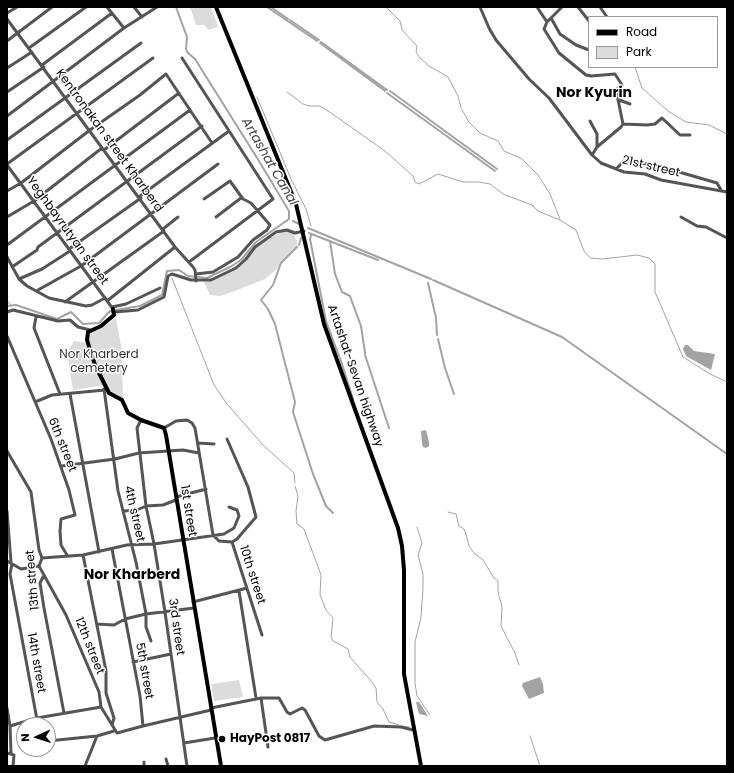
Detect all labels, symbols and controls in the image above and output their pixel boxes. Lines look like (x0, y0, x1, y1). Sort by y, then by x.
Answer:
legend (588, 16, 718, 68)
text: Road (626, 23, 657, 40)
text: Park (626, 43, 652, 60)
street label: Kentronakan street Kharberd (52, 67, 166, 215)
district label: Nor Kyurin (556, 85, 632, 101)
water label: Artashat Canal (238, 115, 300, 209)
street label: 21st street (621, 153, 681, 181)
street label: Yeghbayrutyan street (23, 174, 111, 288)
street label: Artashat-Sevan highway (324, 303, 386, 449)
park label: Nor Kharberd cemetery (59, 348, 139, 376)
street label: 6th street (45, 416, 79, 474)
street label: 1st street (177, 484, 199, 538)
street label: 4th street (121, 485, 147, 543)
street label: 10th street (236, 544, 268, 606)
street label: 13th street (23, 549, 43, 611)
district label: Nor Kharberd (84, 567, 180, 583)
street label: 3rd street (165, 598, 187, 656)
street label: 12th street (71, 615, 107, 677)
street label: 14th street (24, 632, 48, 694)
street label: 5th street (132, 642, 156, 700)
north arrow (16, 717, 56, 757)
place label: HayPost 0817 (230, 732, 310, 746)
text: N (17, 733, 33, 742)
marker: HayPost 0817 (217, 734, 227, 744)

